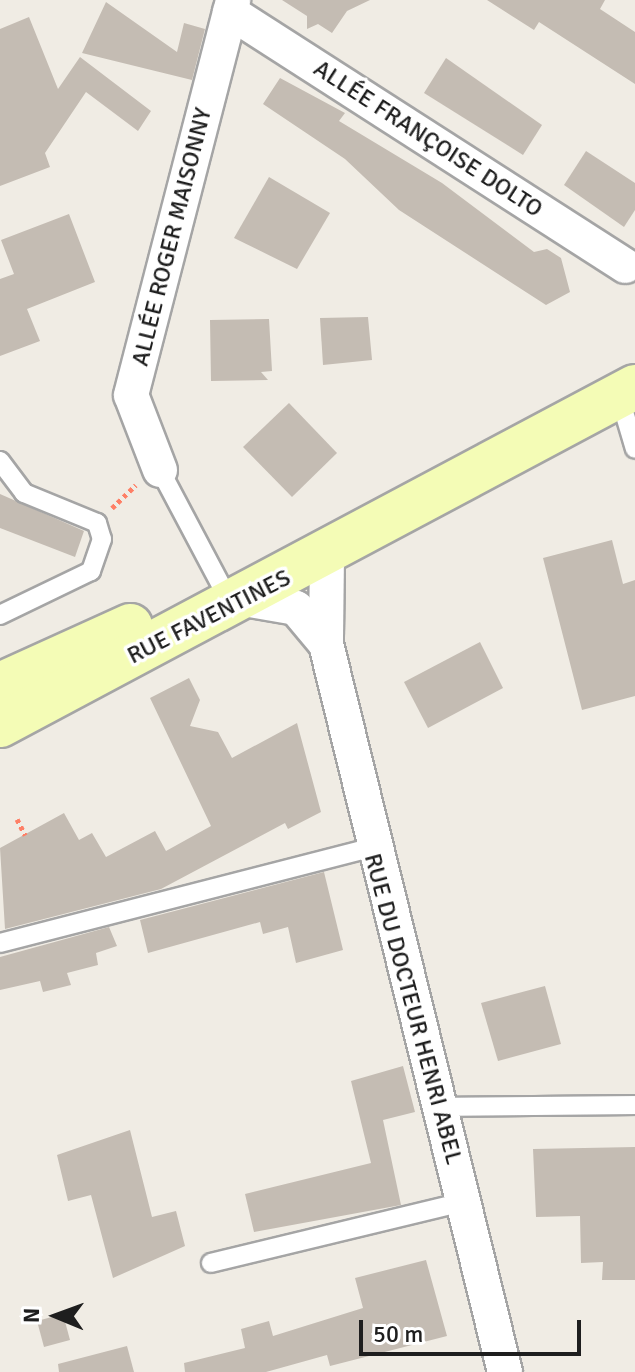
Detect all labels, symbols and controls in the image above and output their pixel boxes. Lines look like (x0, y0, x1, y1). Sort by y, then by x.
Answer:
street label: ALLÉE FRANÇOISE DOLTO (308, 54, 548, 224)
street label: ALLÉE ROGER MAISONNY (126, 105, 218, 369)
street label: RUE FAVENTINES (123, 563, 295, 671)
street label: RUE DU DOCTEUR HENRI ABEL (358, 850, 468, 1168)
north arrow (16, 1276, 96, 1356)
scale bar (363, 1304, 585, 1354)
text: N (18, 1308, 45, 1323)
text: 50 m (373, 1319, 423, 1349)

